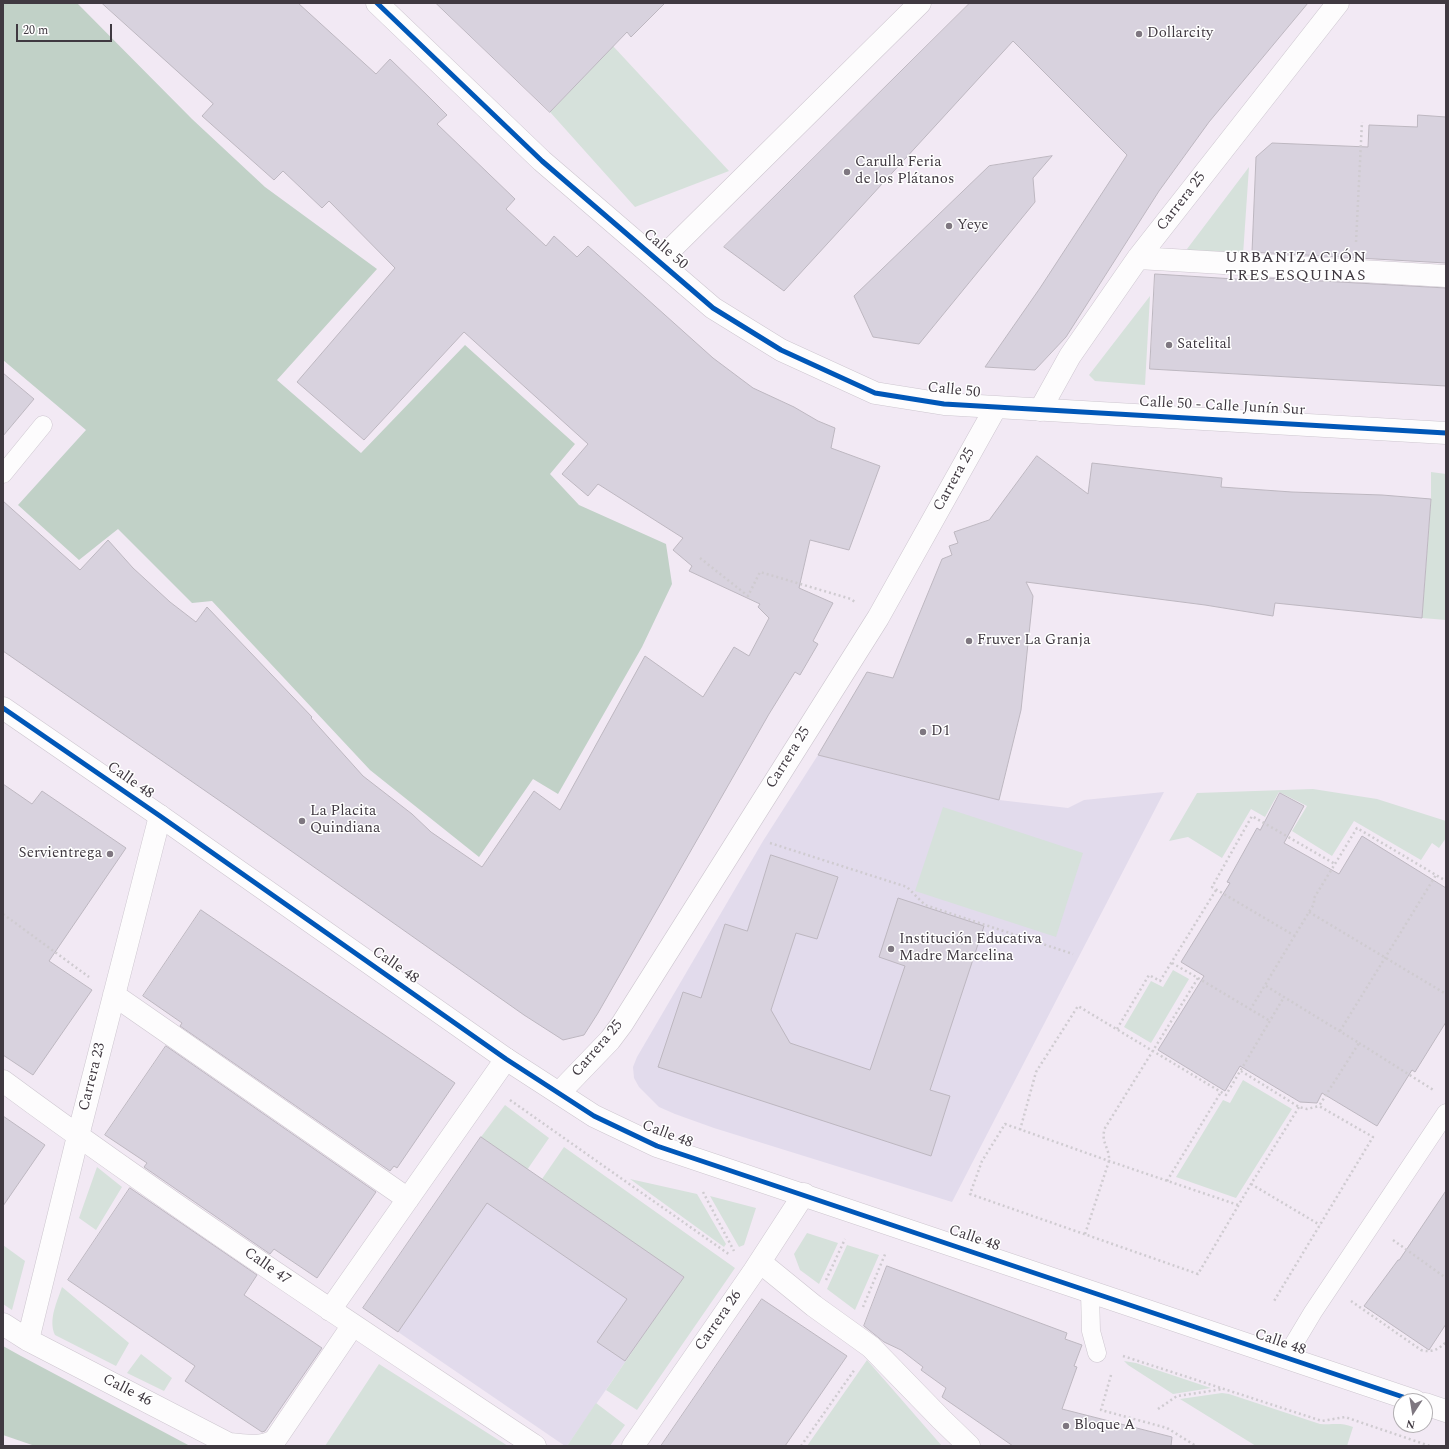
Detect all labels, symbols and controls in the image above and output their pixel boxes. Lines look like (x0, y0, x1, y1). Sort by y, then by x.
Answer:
scale bar (18, 16, 114, 42)
text: 20 m (23, 21, 48, 40)
place label: Dollarcity (1147, 25, 1213, 43)
marker: Dollarcity (1134, 29, 1144, 39)
place label: Carulla Feria de los Plátanos (855, 154, 954, 189)
marker: Carulla Feria de los Plátanos (842, 167, 852, 177)
street label: Carrera 25 (1153, 169, 1211, 235)
place label: Yeye (957, 217, 988, 235)
marker: Yeye (944, 221, 954, 231)
street label: Calle 50 (639, 226, 691, 274)
district label: URBANIZACIÓN TRES ESQUINAS (1225, 249, 1367, 287)
place label: Satelital (1177, 336, 1231, 354)
marker: Satelital (1164, 340, 1174, 350)
street label: Calle 50 (927, 379, 981, 403)
street label: Calle 50 - Calle Junín Sur (1138, 394, 1306, 420)
street label: Carrera 25 (930, 445, 980, 515)
place label: Fruver La Granja (977, 632, 1091, 650)
marker: Fruver La Granja (964, 636, 974, 646)
place label: D1 (931, 723, 950, 741)
street label: Carrera 25 (763, 724, 815, 792)
marker: D1 (918, 727, 928, 737)
street label: Calle 48 (103, 758, 157, 804)
place label: La Placita Quindiana (310, 803, 380, 838)
marker: La Placita Quindiana (297, 816, 307, 826)
place label: Servientrega (19, 845, 102, 863)
marker: Servientrega (105, 849, 115, 859)
place label: Institución Educativa Madre Marcelina (899, 931, 1042, 966)
street label: Calle 48 (368, 943, 422, 989)
marker: Institución Educativa Madre Marcelina (886, 944, 896, 954)
street label: Carrera 25 (568, 1017, 628, 1081)
street label: Carrera 23 (76, 1041, 110, 1113)
street label: Calle 48 (639, 1117, 695, 1153)
street label: Calle 48 (946, 1222, 1002, 1256)
street label: Calle 47 (240, 1244, 294, 1290)
street label: Carrera 26 (692, 1287, 746, 1355)
street label: Calle 48 (1252, 1326, 1308, 1360)
street label: Calle 46 (99, 1371, 155, 1411)
north arrow (1393, 1393, 1433, 1433)
text: N (1404, 1415, 1417, 1433)
place label: Bloque A (1074, 1417, 1135, 1435)
marker: Bloque A (1061, 1421, 1071, 1431)

